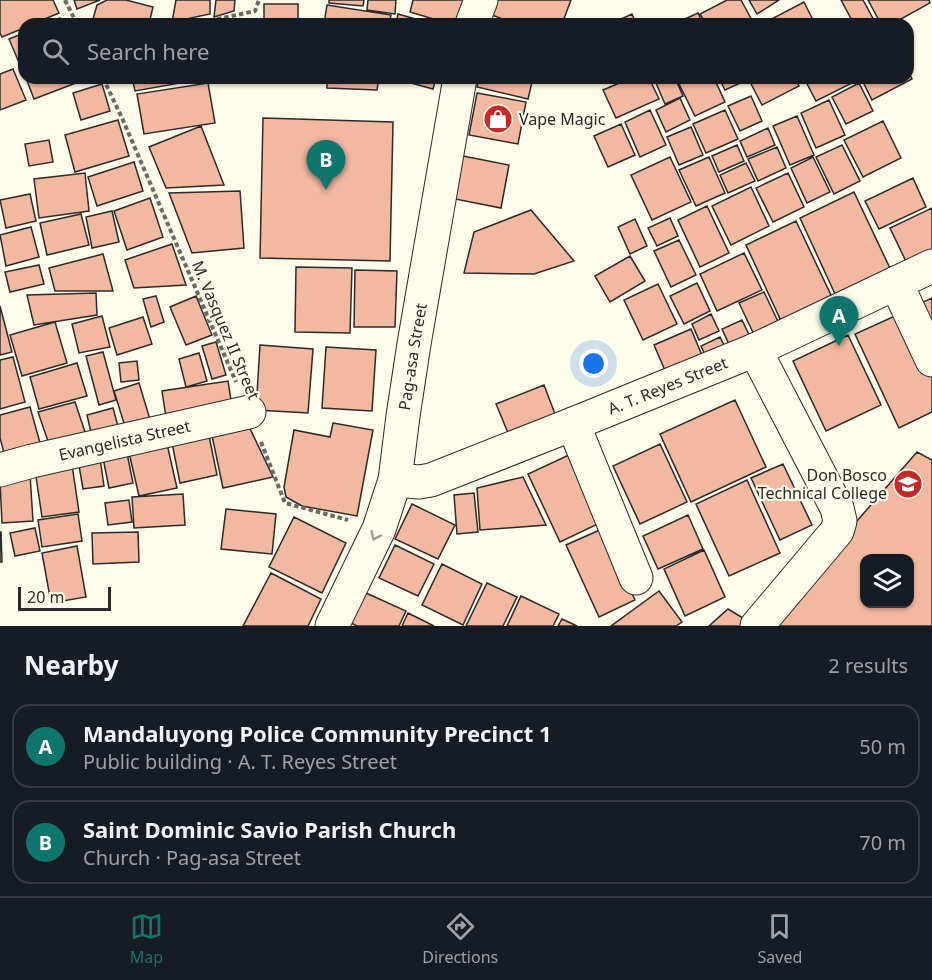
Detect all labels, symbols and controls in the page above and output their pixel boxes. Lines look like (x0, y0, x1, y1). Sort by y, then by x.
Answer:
search box (18, 18, 914, 84)
icon: search (39, 35, 72, 68)
text: Search here (87, 36, 209, 66)
shop icon: Vape Magic (482, 103, 514, 135)
place label: Vape Magic (519, 108, 606, 130)
pin: B (306, 140, 346, 190)
street label: M. Vasquez II Street (187, 257, 265, 403)
pin: A (820, 296, 858, 346)
street label: Pag-asa Street (393, 301, 432, 412)
your location (579, 349, 608, 378)
street label: A. T. Reyes Street (604, 351, 731, 420)
street label: Evangelista Street (56, 415, 193, 466)
place label: Don Bosco Technical College (758, 464, 887, 504)
school or university icon: Don Bosco Technical College (892, 468, 924, 500)
one-way arrow (371, 529, 383, 540)
map controls (860, 554, 914, 608)
button: layers (860, 554, 914, 608)
scale bar (18, 584, 111, 612)
text: 20 m (27, 586, 64, 608)
text: Nearby (24, 647, 119, 683)
text: 2 results (828, 652, 908, 679)
text: Mandaluyong Police Community Precinct 1 (83, 718, 552, 748)
text: A (39, 733, 52, 760)
text: 50 m (859, 733, 906, 760)
text: Public building · A. T. Reyes Street (83, 748, 397, 775)
text: Saint Dominic Savio Parish Church (83, 814, 456, 844)
text: B (39, 829, 52, 856)
text: 70 m (859, 829, 906, 856)
text: Church · Pag-asa Street (83, 844, 301, 871)
tab: Map (130, 910, 163, 968)
tab: Directions (422, 910, 498, 968)
tab: Saved (758, 910, 802, 968)

